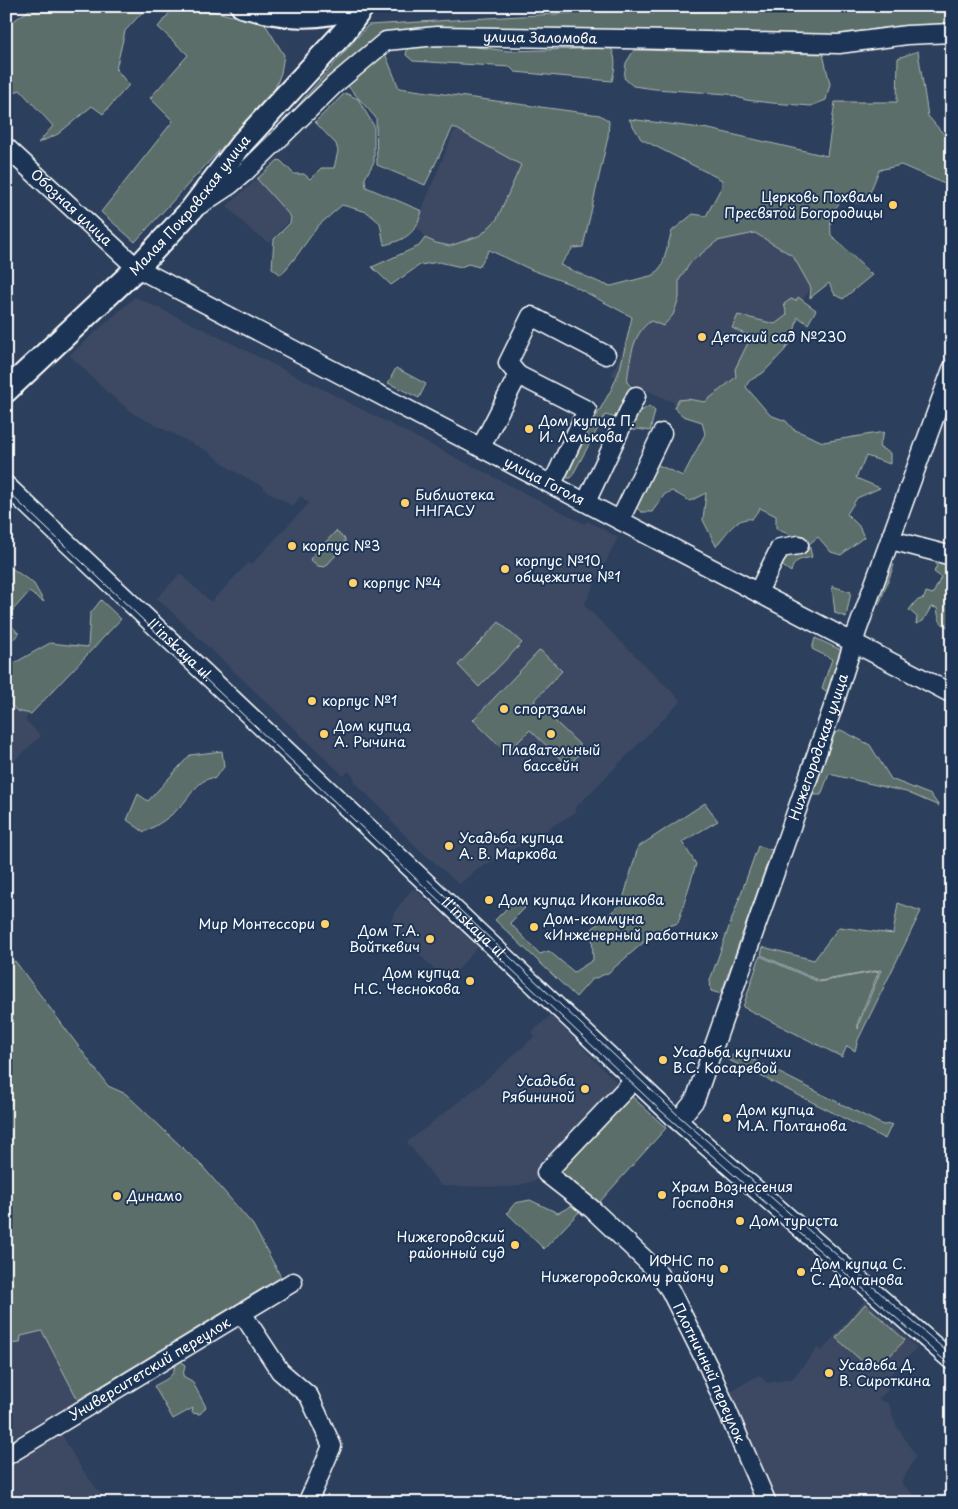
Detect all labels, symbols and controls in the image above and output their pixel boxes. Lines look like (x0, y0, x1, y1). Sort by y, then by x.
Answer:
street label: улица Заломова (483, 26, 598, 49)
street label: Малая Покровская улица (124, 129, 255, 280)
street label: Обозная улица (26, 164, 118, 250)
place label: Церковь Похвалы Пресвятой Богородицы (724, 186, 883, 223)
marker: Церковь Похвалы Пресвятой Богородицы (887, 199, 899, 211)
place label: Детский сад №230 (711, 326, 847, 347)
marker: Детский сад №230 (696, 331, 708, 343)
place label: Дом купца П. И. Лелькова (538, 410, 635, 447)
marker: Дом купца П. И. Лелькова (523, 423, 535, 435)
street label: улица Гоголя (501, 451, 589, 510)
place label: Библиотека ННГАСУ (415, 484, 495, 521)
marker: Библиотека ННГАСУ (399, 497, 411, 509)
place label: корпус №3 (302, 535, 380, 556)
marker: корпус №3 (286, 540, 298, 552)
place label: корпус №10, общежитие №1 (515, 550, 621, 587)
marker: корпус №10, общежитие №1 (499, 563, 511, 575)
place label: корпус №4 (363, 572, 441, 593)
marker: корпус №4 (347, 577, 359, 589)
street label: Il'inskaya ul. (143, 613, 218, 686)
street label: Нижегородская улица (783, 671, 853, 823)
place label: корпус №1 (322, 690, 397, 711)
marker: корпус №1 (306, 695, 318, 707)
place label: спортзалы (514, 698, 586, 719)
marker: спортзалы (498, 703, 510, 715)
place label: Дом купца А. Рычина (333, 715, 411, 752)
marker: Дом купца А. Рычина (318, 728, 330, 740)
marker: Плавательный бассейн (545, 728, 557, 740)
place label: Плавательный бассейн (501, 739, 601, 776)
place label: Усадьба купца А. В. Маркова (459, 827, 564, 864)
marker: Усадьба купца А. В. Маркова (443, 840, 455, 852)
place label: Дом купца Иконникова (498, 889, 664, 910)
street label: Il'inskaya ul. (437, 892, 512, 964)
marker: Дом купца Иконникова (483, 894, 495, 906)
place label: Дом-коммуна «Инженерный работник» (543, 908, 718, 945)
place label: Мир Монтессори (199, 913, 315, 934)
marker: Мир Монтессори (319, 918, 331, 930)
place label: Дом Т.А. Войткевич (349, 920, 420, 957)
marker: Дом-коммуна «Инженерный работник» (528, 921, 540, 933)
marker: Дом Т.А. Войткевич (424, 933, 436, 945)
place label: Дом купца Н.С. Чеснокова (353, 962, 460, 999)
marker: Дом купца Н.С. Чеснокова (464, 975, 476, 987)
place label: Усадьба купчихи В.С. Косаревой (673, 1041, 792, 1078)
marker: Усадьба купчихи В.С. Косаревой (657, 1054, 669, 1066)
place label: Усадьба Рябининой (502, 1070, 575, 1107)
marker: Усадьба Рябининой (579, 1083, 591, 1095)
place label: Дом купца М.А. Полтанова (736, 1099, 847, 1136)
marker: Дом купца М.А. Полтанова (721, 1112, 733, 1124)
place label: Храм Вознесения Господня (672, 1176, 793, 1213)
place label: Динамо (126, 1185, 183, 1206)
marker: Храм Вознесения Господня (656, 1189, 668, 1201)
marker: Динамо (111, 1190, 123, 1202)
place label: Дом туриста (749, 1210, 838, 1231)
marker: Дом туриста (734, 1215, 746, 1227)
place label: Нижегородский районный суд (397, 1226, 505, 1263)
marker: Нижегородский районный суд (509, 1239, 521, 1251)
place label: ИФНС по Нижегородскому району (541, 1250, 714, 1287)
place label: Дом купца С. С. Долганова (810, 1253, 907, 1290)
marker: ИФНС по Нижегородскому району (718, 1263, 730, 1275)
marker: Дом купца С. С. Долганова (795, 1266, 807, 1278)
street label: Плотничный переулок (668, 1299, 751, 1447)
street label: Университетский переулок (65, 1311, 235, 1426)
place label: Усадьба Д. В. Сироткина (839, 1354, 931, 1391)
marker: Усадьба Д. В. Сироткина (823, 1367, 835, 1379)

